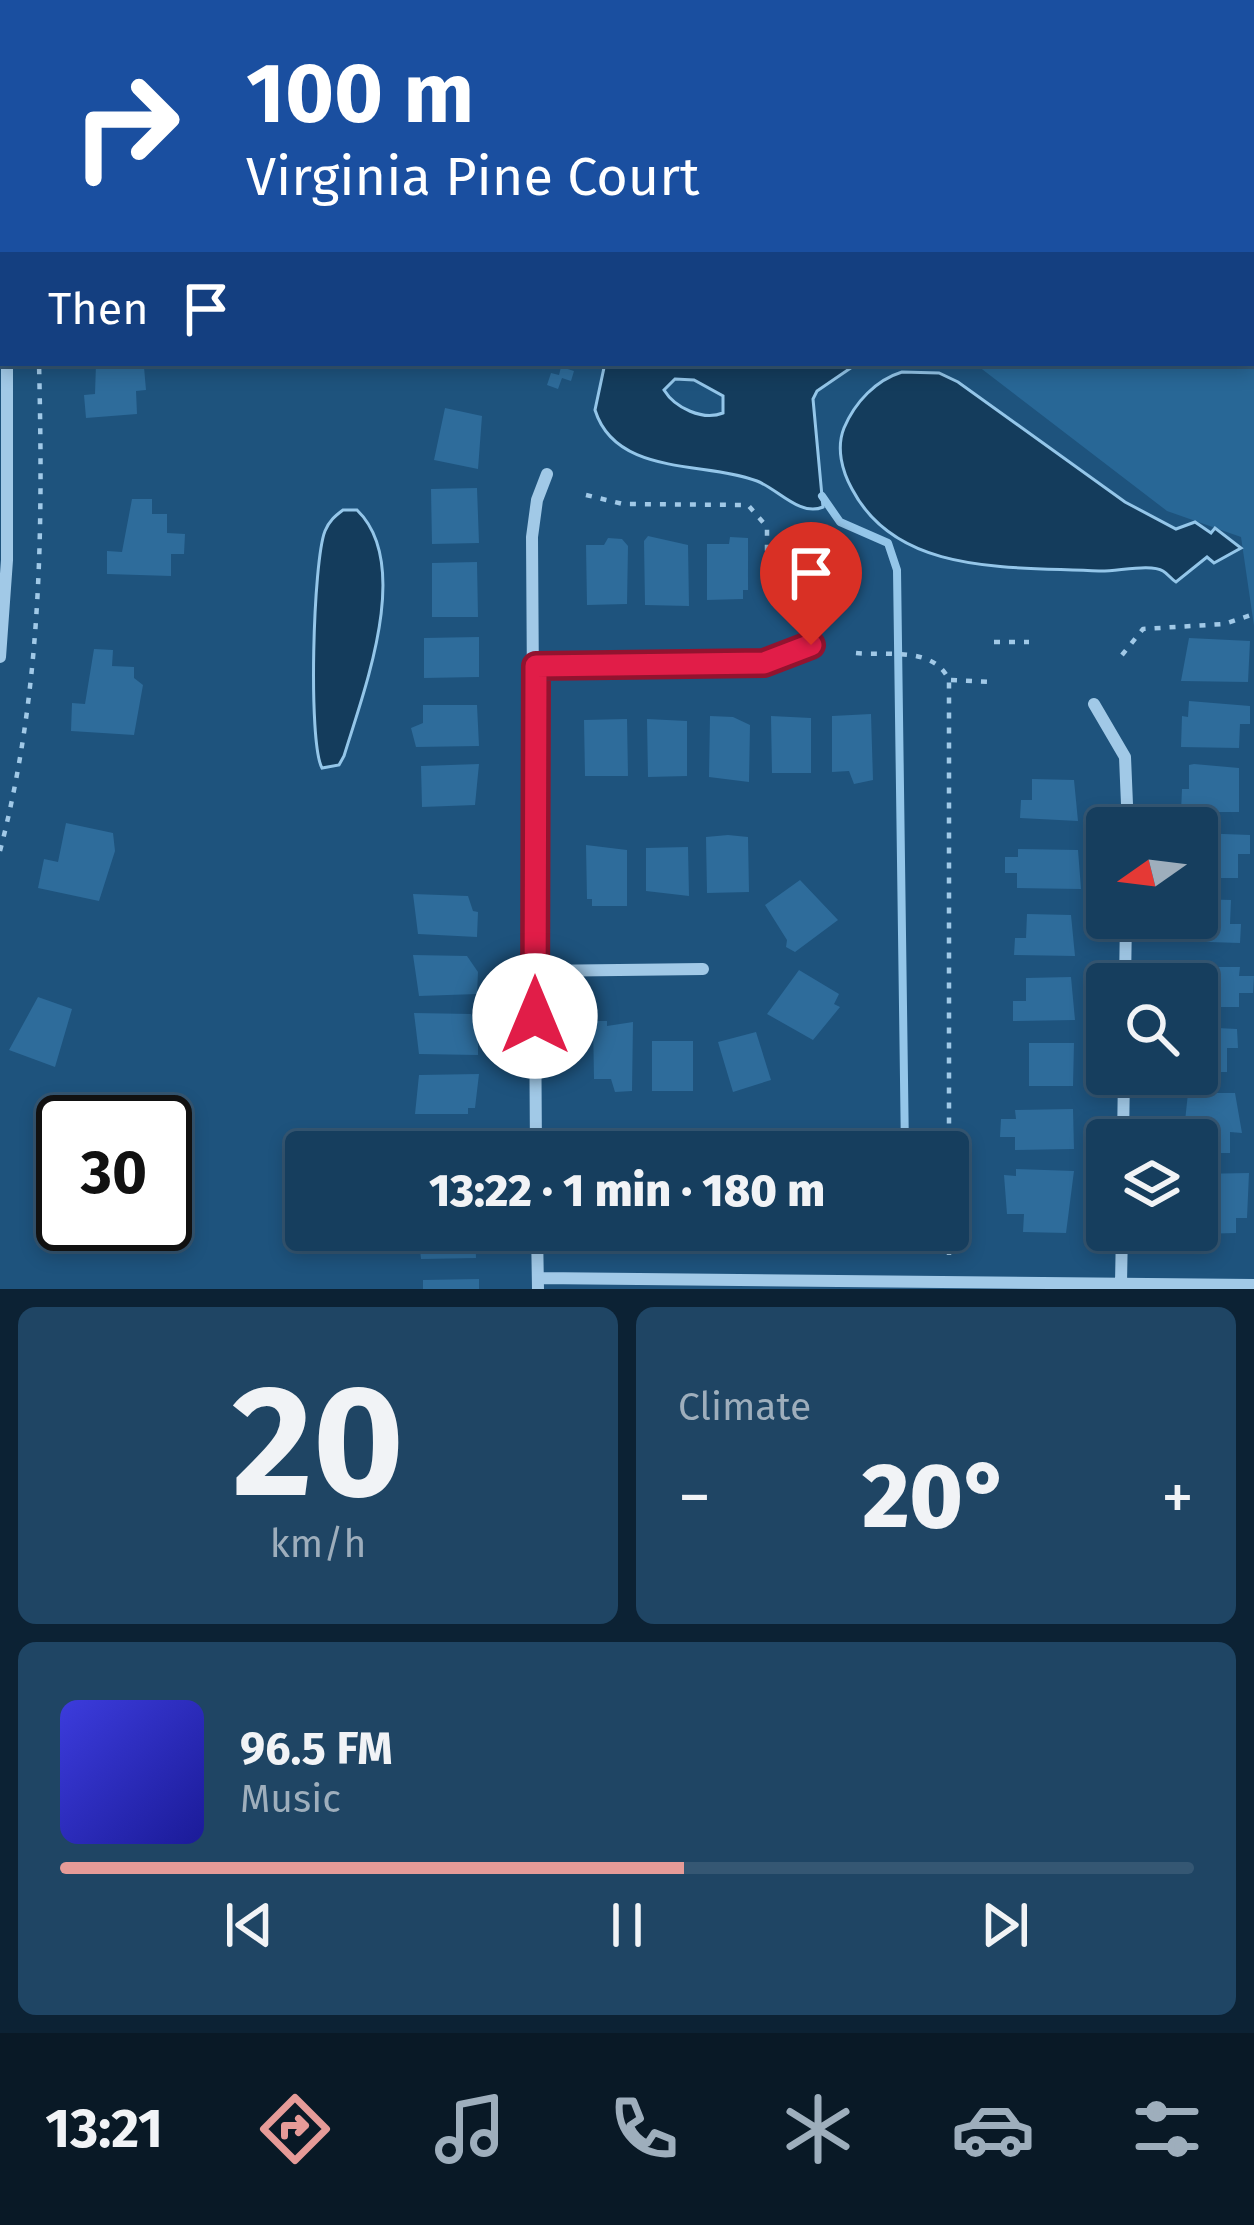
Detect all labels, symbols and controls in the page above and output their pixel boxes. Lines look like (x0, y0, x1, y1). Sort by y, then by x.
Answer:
text: 100 m (246, 43, 474, 144)
icon: right (48, 48, 204, 204)
text: Virginia Pine Court (246, 145, 700, 209)
icon: arrive (173, 276, 239, 342)
text: Then (48, 282, 149, 336)
pin (760, 522, 862, 645)
icon: arrive (778, 540, 844, 606)
north arrow (1086, 807, 1218, 939)
map controls (1086, 807, 1218, 1251)
position arrow (472, 953, 598, 1079)
button: search (1086, 963, 1218, 1095)
speed limit sign: 30 (36, 1095, 192, 1251)
button: layers (1086, 1119, 1218, 1251)
text: 13:22 · 1 min · 180 m (429, 1164, 825, 1218)
text: 20 (232, 1349, 404, 1536)
text: Climate (678, 1384, 811, 1430)
text: 20° (862, 1443, 1010, 1551)
text: − (678, 1458, 711, 1537)
text: + (1161, 1458, 1194, 1537)
text: km/h (270, 1521, 366, 1567)
text: 96.5 FM (240, 1722, 393, 1776)
text: Music (240, 1776, 341, 1822)
icon: previous (216, 1892, 282, 1958)
icon: pause (594, 1892, 660, 1958)
icon: next (972, 1892, 1038, 1958)
icon: directions (253, 2087, 337, 2171)
icon: music (428, 2087, 512, 2171)
icon: phone (602, 2087, 686, 2171)
icon: climate (776, 2087, 860, 2171)
icon: car (951, 2087, 1035, 2171)
icon: filters (1125, 2087, 1209, 2171)
text: 13:21 (45, 2097, 163, 2161)

